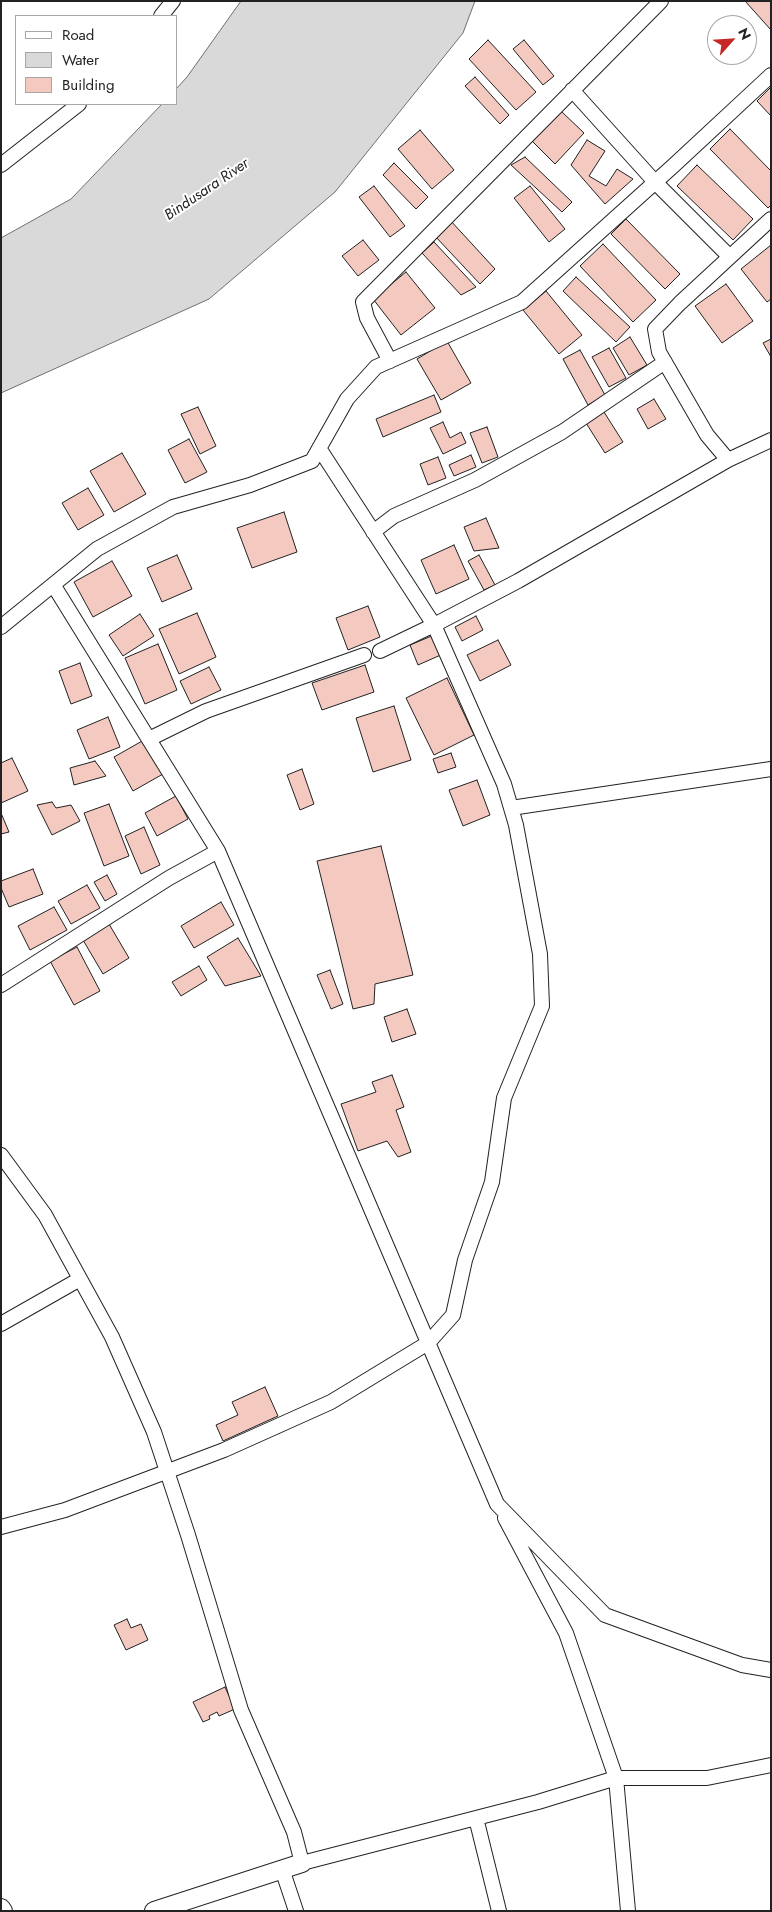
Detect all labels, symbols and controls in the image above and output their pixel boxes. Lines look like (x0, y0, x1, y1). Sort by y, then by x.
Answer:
legend (15, 15, 178, 105)
north arrow (707, 15, 757, 65)
text: Road (62, 24, 94, 46)
text: N (733, 24, 756, 43)
text: Water (62, 49, 99, 71)
text: Building (62, 74, 114, 96)
water label: Bindusara River (161, 155, 253, 225)

